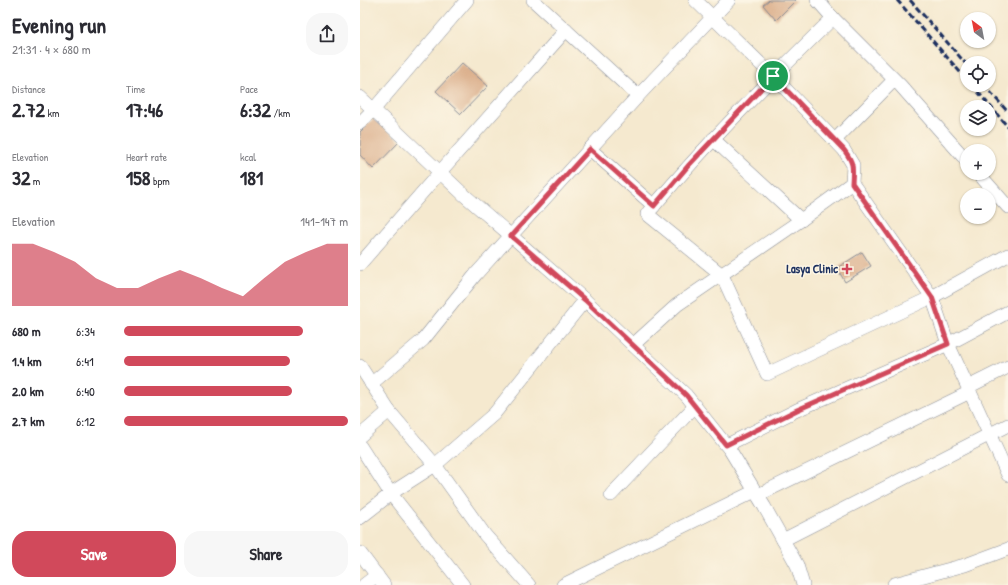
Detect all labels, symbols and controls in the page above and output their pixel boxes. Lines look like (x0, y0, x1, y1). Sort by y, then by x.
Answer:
text: Evening run (12, 10, 106, 40)
north arrow (960, 12, 996, 48)
map controls (960, 12, 996, 224)
button: share (306, 13, 348, 55)
text: 21:31 · 4 × 680 m (12, 40, 91, 58)
button: locate (960, 56, 996, 92)
pin (756, 59, 790, 93)
icon: arrive (762, 65, 784, 87)
text: Distance (12, 82, 46, 96)
text: Time (126, 82, 145, 96)
text: Pace (240, 82, 258, 96)
text: 2.72 (12, 96, 45, 123)
text: 17:46 (126, 96, 163, 123)
text: 6:32 (240, 96, 271, 123)
button: layers (960, 100, 996, 136)
text: km (45, 106, 59, 120)
text: /km (271, 106, 290, 120)
button: + (960, 144, 996, 180)
text: Elevation (12, 150, 49, 164)
text: Heart rate (126, 150, 167, 164)
text: kcal (240, 150, 256, 164)
text: 32 (12, 164, 30, 191)
text: 158 (126, 164, 150, 191)
text: 181 (240, 164, 263, 191)
text: m (30, 174, 40, 188)
text: bpm (150, 174, 170, 188)
button: − (960, 188, 996, 224)
text: Elevation (12, 212, 55, 230)
text: 141–147 m (300, 212, 348, 230)
place label: Lasya Clinic (786, 260, 838, 278)
marker: Lasya Clinic (841, 263, 853, 275)
text: 680 m (12, 322, 40, 340)
text: 6:34 (76, 322, 95, 340)
text: 1.4 km (12, 352, 42, 370)
text: 6:41 (76, 352, 94, 370)
text: 2.0 km (12, 382, 44, 400)
text: 6:40 (76, 382, 95, 400)
text: 2.7 km (12, 412, 45, 430)
text: 6:12 (76, 412, 95, 430)
button: Save (12, 531, 176, 577)
button: Share (184, 531, 348, 577)

